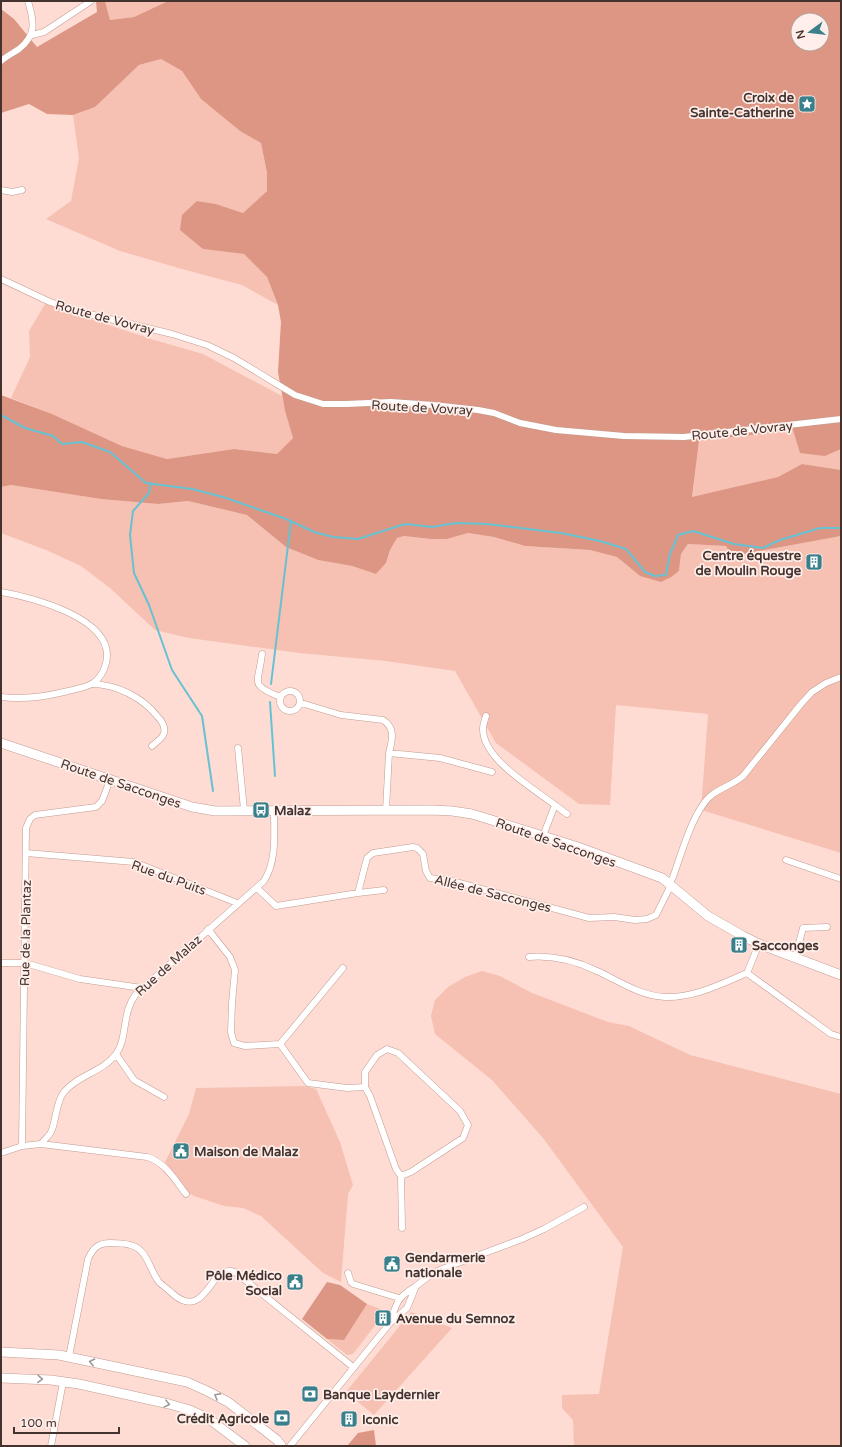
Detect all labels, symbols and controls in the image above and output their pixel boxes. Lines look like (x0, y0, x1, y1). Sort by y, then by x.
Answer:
north arrow (790, 12, 830, 52)
text: N (793, 29, 808, 40)
place label: Croix de Sainte-Catherine (690, 90, 795, 121)
place icon: Croix de Sainte-Catherine (797, 94, 817, 114)
street label: Route de Vovray (54, 297, 156, 339)
street label: Route de Vovray (371, 397, 473, 419)
street label: Route de Vovray (691, 418, 794, 444)
place label: Centre équestre de Moulin Rouge (695, 548, 802, 579)
building icon: Centre équestre de Moulin Rouge (804, 552, 824, 572)
street label: Route de Sacconges (58, 756, 183, 812)
bus stop icon: Malaz (251, 800, 271, 820)
place label: Malaz (274, 803, 311, 819)
street label: Route de Sacconges (493, 815, 618, 871)
street label: Rue du Puits (129, 857, 208, 899)
street label: Allée de Sacconges (433, 872, 553, 916)
street label: Rue de la Plantaz (17, 880, 35, 986)
street label: Rue de Malaz (132, 932, 205, 1000)
building icon: Sacconges (729, 935, 749, 955)
place label: Sacconges (752, 938, 819, 954)
public building icon: Maison de Malaz (171, 1141, 191, 1161)
place label: Maison de Malaz (194, 1144, 299, 1160)
place label: Gendarmerie nationale (405, 1250, 486, 1281)
public building icon: Gendarmerie nationale (382, 1254, 402, 1274)
place label: Pôle Médico Social (206, 1268, 282, 1299)
public building icon: Pôle Médico Social (285, 1272, 305, 1292)
building icon: Avenue du Semnoz (373, 1308, 393, 1328)
place label: Avenue du Semnoz (396, 1311, 516, 1327)
one-way arrow (89, 1358, 96, 1367)
one-way arrow (37, 1375, 43, 1384)
bank icon: Banque Laydernier (300, 1384, 320, 1404)
place label: Banque Laydernier (323, 1387, 441, 1403)
one-way arrow (214, 1393, 221, 1401)
one-way arrow (164, 1399, 171, 1407)
bank icon: Crédit Agricole (272, 1408, 292, 1428)
scale bar (14, 1409, 119, 1435)
building icon: Iconic (339, 1409, 359, 1429)
place label: Crédit Agricole (177, 1411, 270, 1427)
place label: Iconic (362, 1412, 398, 1428)
text: 100 m (20, 1416, 57, 1430)

